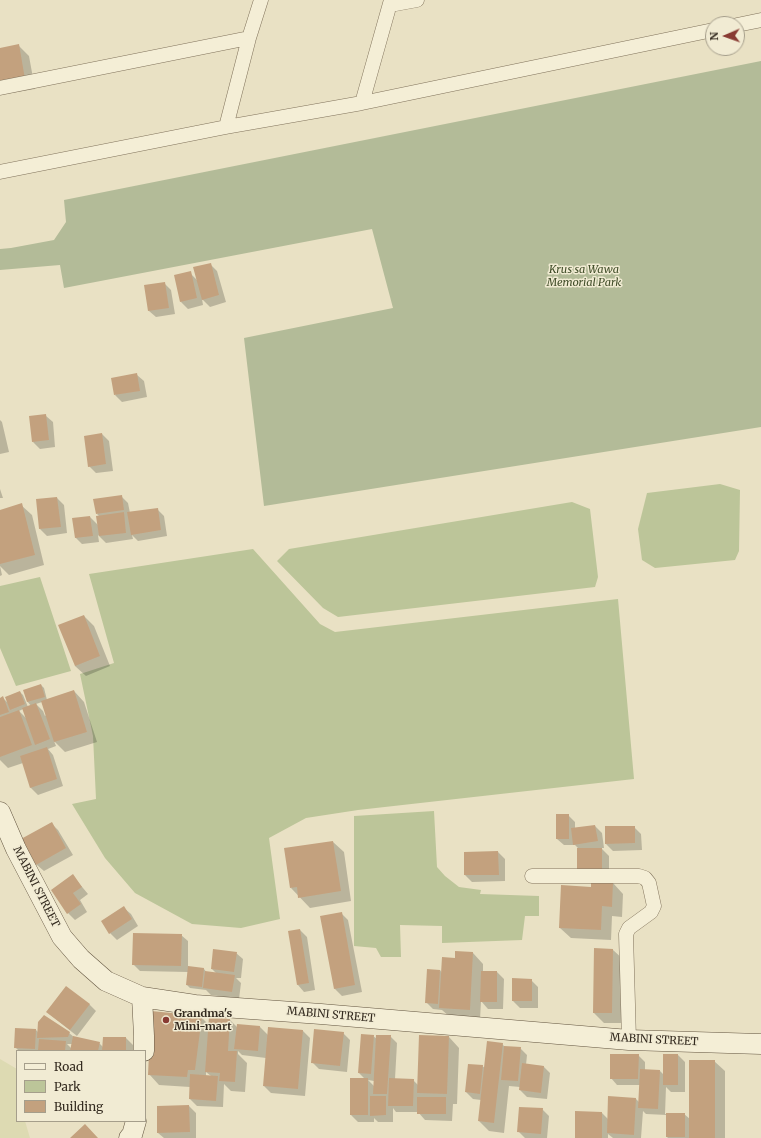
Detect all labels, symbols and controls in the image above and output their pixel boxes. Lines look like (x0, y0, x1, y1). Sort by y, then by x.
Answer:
north arrow (705, 16, 745, 56)
text: N (707, 32, 721, 41)
park label: Krus sa Wawa Memorial Park (547, 263, 621, 289)
street label: MABINI STREET (10, 844, 62, 930)
street label: MABINI STREET (286, 1005, 376, 1025)
place label: Grandma's Mini-mart (174, 1007, 232, 1033)
marker: Grandma's Mini-mart (161, 1015, 171, 1025)
street label: MABINI STREET (609, 1031, 699, 1049)
legend (16, 1050, 146, 1122)
text: Road (54, 1059, 83, 1074)
text: Park (54, 1079, 81, 1094)
text: Building (54, 1099, 103, 1114)

